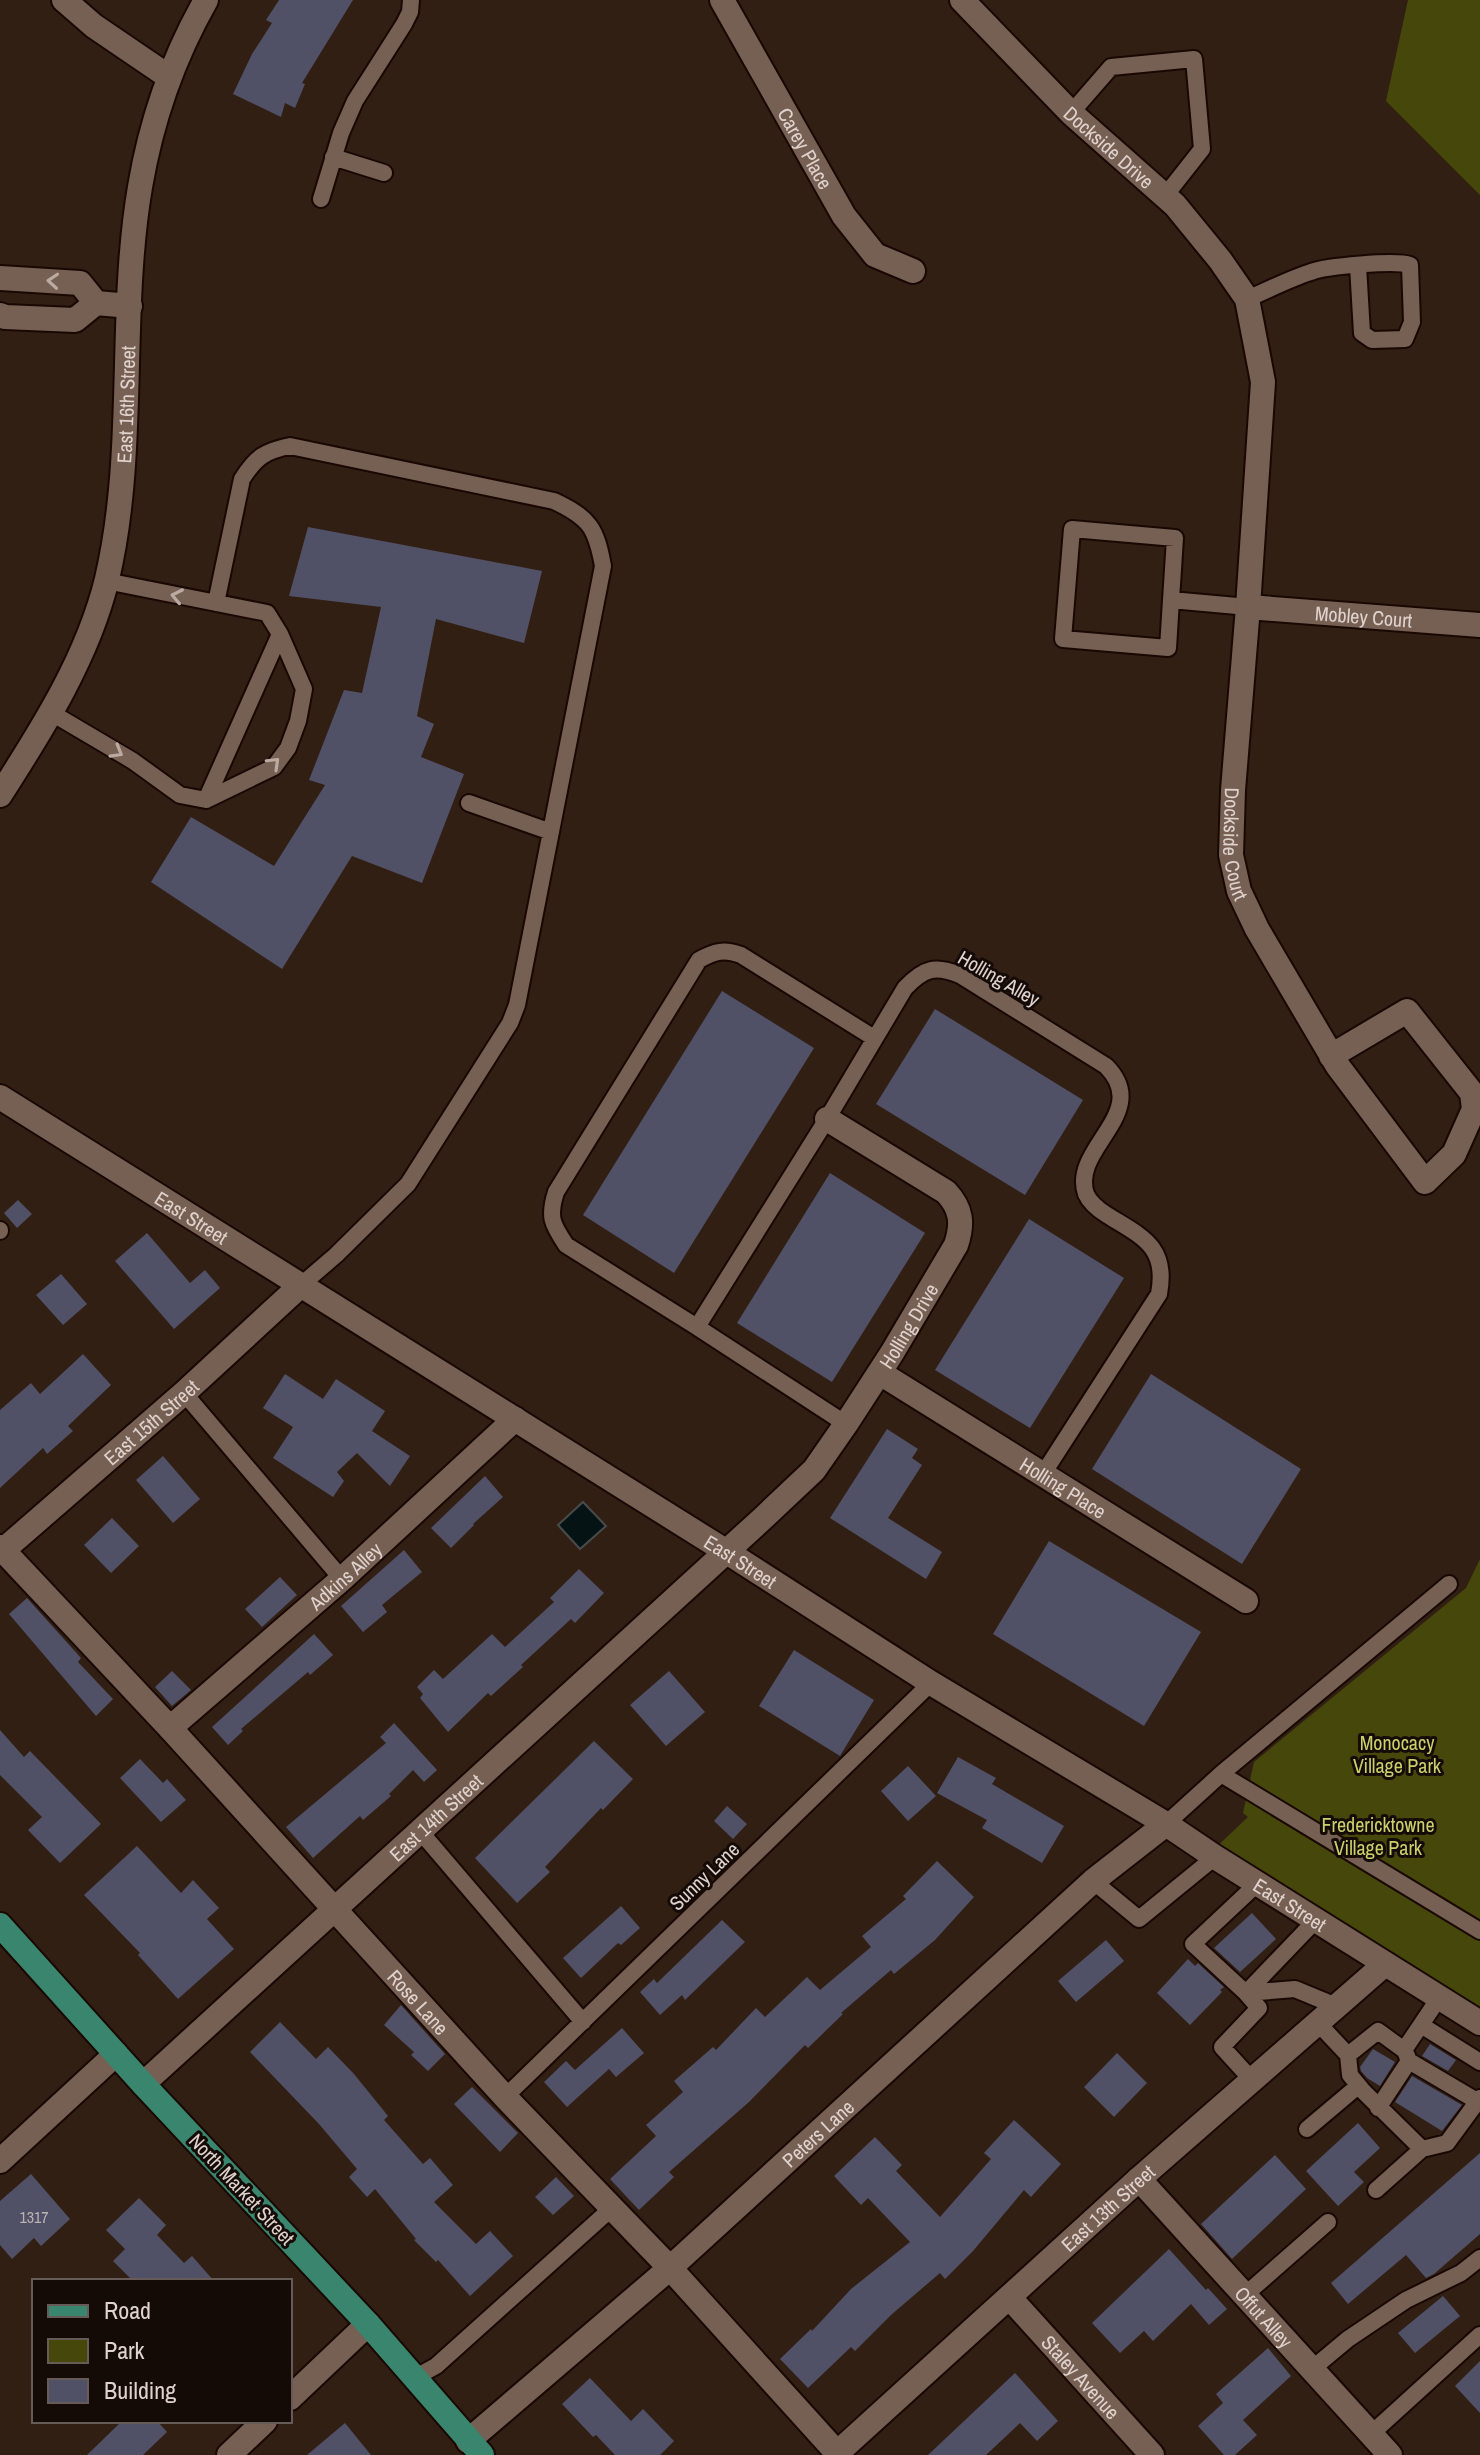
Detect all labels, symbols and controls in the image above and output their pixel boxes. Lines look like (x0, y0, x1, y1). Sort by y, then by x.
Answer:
street label: Dockside Drive (1058, 100, 1160, 194)
street label: Carey Place (772, 102, 839, 194)
one-way arrow (46, 273, 59, 290)
street label: East 16th Street (110, 345, 141, 464)
one-way arrow (171, 588, 184, 605)
street label: Mobley Court (1314, 599, 1414, 633)
one-way arrow (108, 742, 123, 758)
one-way arrow (265, 757, 279, 772)
street label: Dockside Court (1217, 787, 1255, 905)
street label: Holling Alley (953, 944, 1046, 1013)
street label: East Street (150, 1184, 234, 1250)
street label: Holling Drive (872, 1278, 944, 1373)
street label: East 15th Street (98, 1373, 205, 1471)
street label: Holling Place (1015, 1450, 1112, 1524)
street label: East Street (699, 1528, 783, 1594)
street label: Adkins Alley (302, 1535, 388, 1616)
park label: Monocacy Village Park (1353, 1729, 1442, 1779)
street label: East 14th Street (383, 1767, 488, 1867)
park label: Fredericktowne Village Park (1321, 1811, 1435, 1861)
street label: Sunny Lane (663, 1836, 745, 1916)
street label: East Street (1249, 1871, 1332, 1937)
street label: Rose Lane (382, 1963, 455, 2040)
street label: Peters Lane (776, 2093, 859, 2173)
street label: North Market Street (183, 2127, 301, 2251)
street label: East 13th Street (1055, 2158, 1160, 2257)
house number: 1317 (19, 2206, 49, 2228)
legend (32, 2279, 292, 2423)
street label: Offut Alley (1229, 2280, 1300, 2354)
text: Road (104, 2294, 151, 2326)
street label: Staley Avenue (1036, 2329, 1126, 2424)
text: Park (104, 2334, 145, 2366)
text: Building (104, 2374, 176, 2406)

